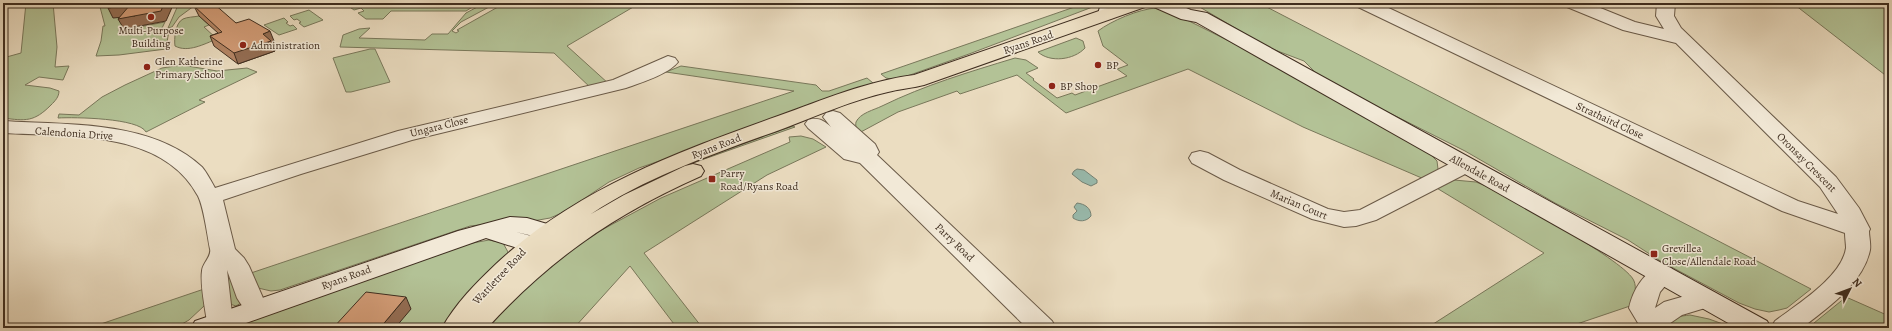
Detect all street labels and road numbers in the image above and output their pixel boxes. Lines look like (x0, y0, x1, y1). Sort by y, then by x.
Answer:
street label: Ryans Road (1001, 27, 1055, 58)
street label: Strathaird Close (1574, 98, 1646, 143)
street label: Ungara Close (408, 112, 470, 141)
street label: Calendonia Drive (34, 123, 114, 144)
street label: Oronsay Crescent (1773, 129, 1840, 196)
street label: Ryans Road (689, 130, 743, 163)
street label: Allendale Road (1446, 150, 1512, 196)
street label: Marian Court (1268, 186, 1330, 223)
street label: Parry Road (932, 220, 978, 265)
street label: Wattletree Road (469, 245, 529, 309)
street label: Ryans Road (319, 262, 373, 293)

